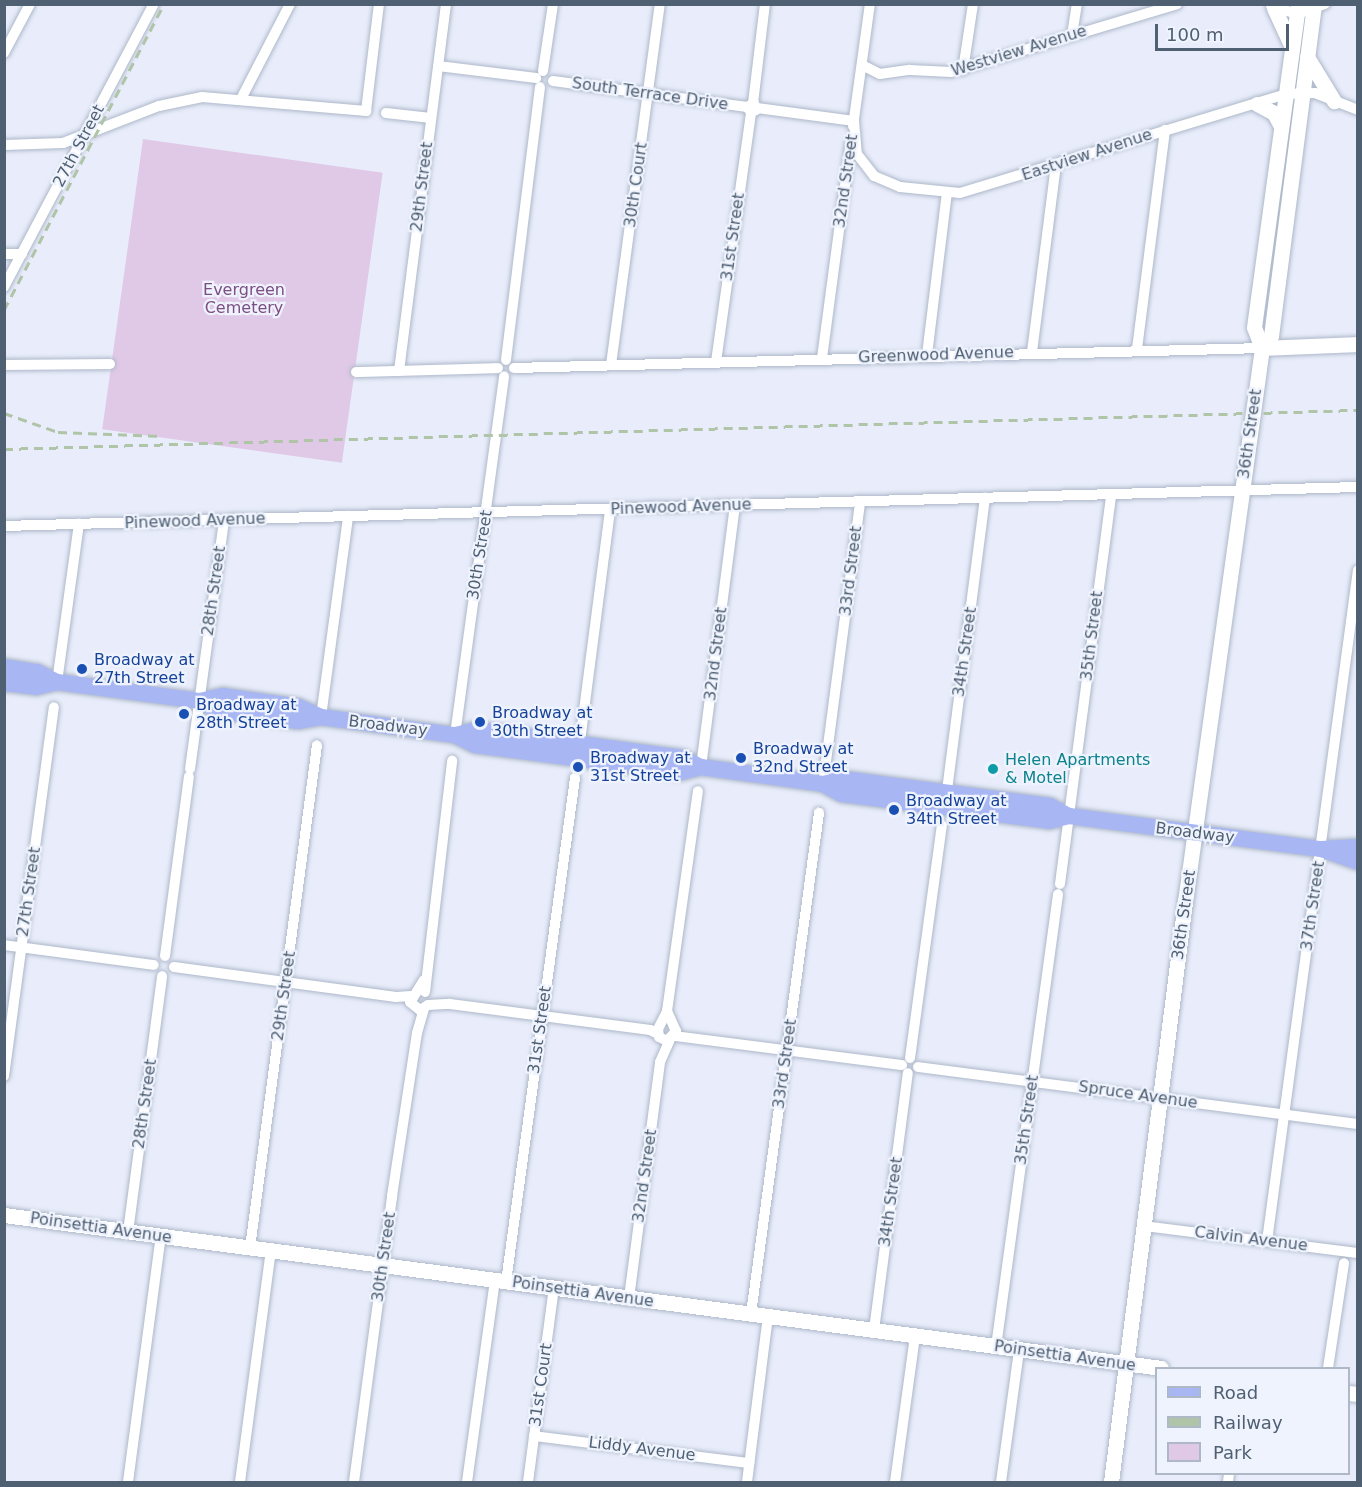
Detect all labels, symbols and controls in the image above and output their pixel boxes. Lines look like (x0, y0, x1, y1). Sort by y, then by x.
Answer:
scale bar (1158, 12, 1292, 50)
street label: Westview Avenue (949, 21, 1089, 81)
text: 100 m (1166, 24, 1224, 45)
street label: South Terrace Drive (571, 74, 729, 114)
street label: 27th Street (49, 102, 109, 190)
street label: Eastview Avenue (1019, 125, 1155, 185)
street label: 32nd Street (830, 133, 862, 229)
street label: 29th Street (407, 141, 437, 233)
street label: 30th Court (621, 141, 651, 229)
street label: 31st Street (717, 192, 749, 282)
park label: Evergreen Cemetery (203, 280, 285, 318)
street label: Greenwood Avenue (858, 343, 1014, 367)
street label: 36th Street (1234, 388, 1266, 480)
street label: Pinewood Avenue (610, 495, 752, 519)
street label: Pinewood Avenue (124, 509, 266, 533)
street label: 30th Street (463, 509, 497, 601)
street label: 33rd Street (836, 525, 866, 617)
street label: 28th Street (198, 545, 230, 637)
street label: 35th Street (1077, 590, 1107, 682)
street label: 32nd Street (701, 606, 731, 702)
street label: 34th Street (949, 606, 981, 698)
place label: Broadway at 27th Street (94, 650, 194, 688)
marker: Broadway at 27th Street (75, 662, 89, 676)
place label: Broadway at 28th Street (196, 695, 296, 733)
place label: Broadway at 30th Street (492, 703, 592, 741)
marker: Broadway at 28th Street (177, 707, 191, 721)
street label: Broadway (347, 712, 429, 740)
marker: Broadway at 30th Street (473, 715, 487, 729)
place label: Broadway at 32nd Street (753, 739, 853, 777)
place label: Broadway at 31st Street (590, 748, 690, 786)
place label: Helen Apartments & Motel (1005, 750, 1150, 788)
marker: Broadway at 32nd Street (734, 751, 748, 765)
marker: Broadway at 31st Street (571, 760, 585, 774)
marker: Helen Apartments & Motel (986, 762, 1000, 776)
place label: Broadway at 34th Street (906, 791, 1006, 829)
marker: Broadway at 34th Street (887, 803, 901, 817)
street label: Broadway (1154, 819, 1236, 847)
street label: 27th Street (13, 846, 45, 938)
street label: 37th Street (1297, 860, 1329, 952)
street label: 36th Street (1168, 869, 1200, 961)
street label: 29th Street (268, 950, 300, 1042)
street label: 31st Street (524, 985, 556, 1075)
street label: 33rd Street (769, 1018, 801, 1110)
street label: 28th Street (129, 1058, 161, 1150)
street label: 35th Street (1011, 1074, 1043, 1166)
street label: Spruce Avenue (1077, 1077, 1199, 1113)
street label: 32nd Street (629, 1128, 661, 1224)
street label: 34th Street (875, 1156, 907, 1248)
street label: Poinsettia Avenue (29, 1209, 173, 1247)
street label: 30th Street (368, 1211, 400, 1303)
street label: Calvin Avenue (1193, 1223, 1309, 1255)
street label: Poinsettia Avenue (511, 1273, 655, 1311)
street label: Poinsettia Avenue (993, 1337, 1137, 1375)
street label: 31st Court (526, 1342, 556, 1428)
legend (1155, 1367, 1350, 1475)
text: Road (1213, 1382, 1258, 1403)
text: Railway (1213, 1412, 1283, 1433)
street label: Liddy Avenue (587, 1433, 697, 1465)
text: Park (1213, 1442, 1252, 1463)

